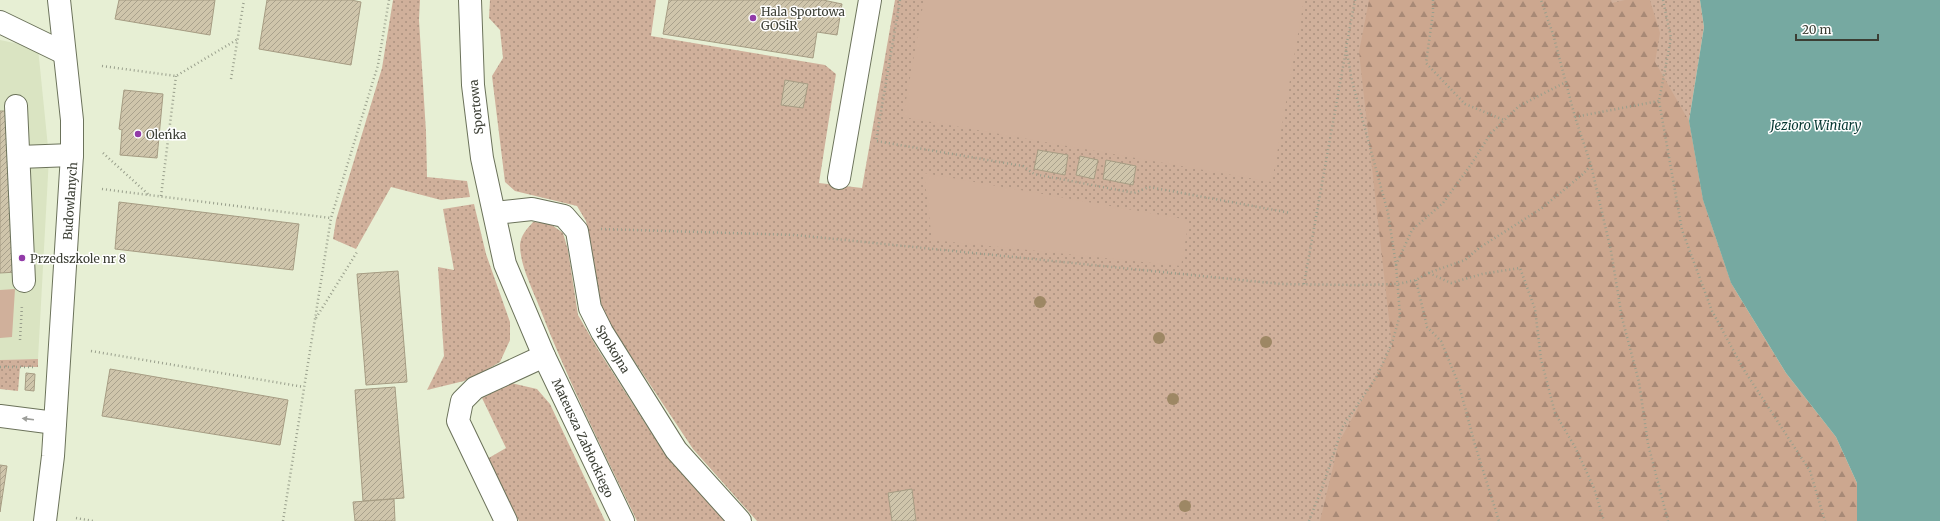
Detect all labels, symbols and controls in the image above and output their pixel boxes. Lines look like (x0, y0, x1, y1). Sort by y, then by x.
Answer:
place label: Hala Sportowa GOSiR (761, 4, 846, 33)
marker: Hala Sportowa GOSiR (748, 13, 758, 23)
scale bar (1796, 16, 1878, 42)
text: 20 m (1802, 22, 1831, 37)
street label: Sportowa (466, 78, 486, 135)
water label: Jezioro Winiary (1769, 117, 1861, 134)
place label: Oleńka (146, 127, 187, 142)
marker: Oleńka (133, 129, 143, 139)
street label: Budowlanych (60, 161, 80, 241)
place label: Przedszkole nr 8 (30, 251, 126, 266)
marker: Przedszkole nr 8 (17, 253, 27, 263)
street label: Spokojna (593, 322, 634, 376)
street label: Mateusza Zabłockiego (549, 376, 617, 500)
one-way arrow (22, 416, 34, 423)

